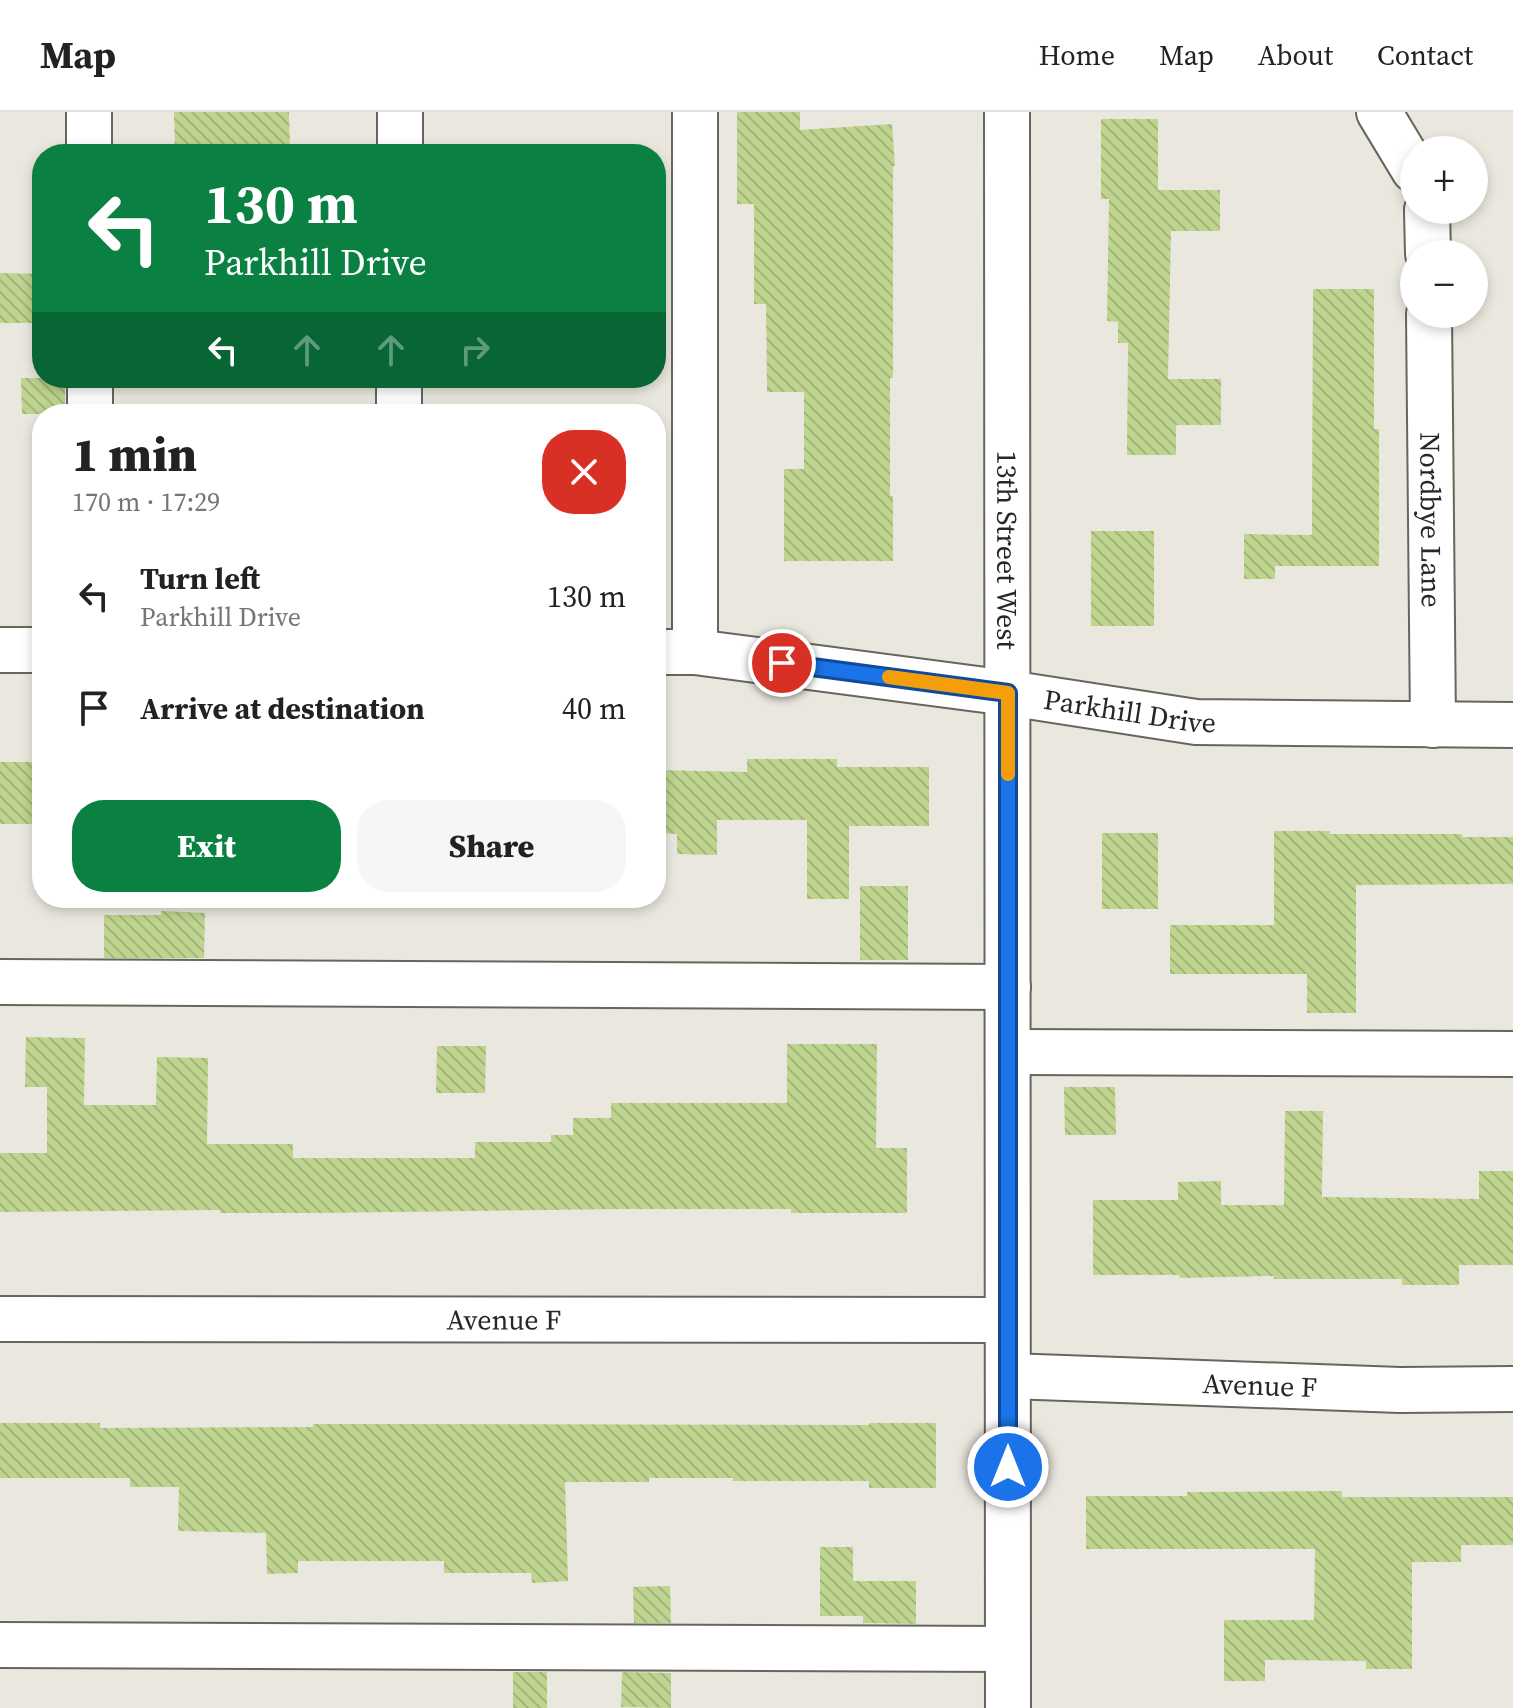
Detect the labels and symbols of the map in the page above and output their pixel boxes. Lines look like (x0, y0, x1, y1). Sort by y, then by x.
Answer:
street label: Nordbye Lane (1411, 432, 1451, 608)
street label: 13th Street West (988, 450, 1026, 650)
pin (748, 629, 816, 697)
street label: Parkhill Drive (1041, 680, 1216, 742)
street label: Avenue F (447, 1300, 561, 1339)
street label: Avenue F (1202, 1364, 1318, 1406)
position arrow (966, 1425, 1050, 1509)

